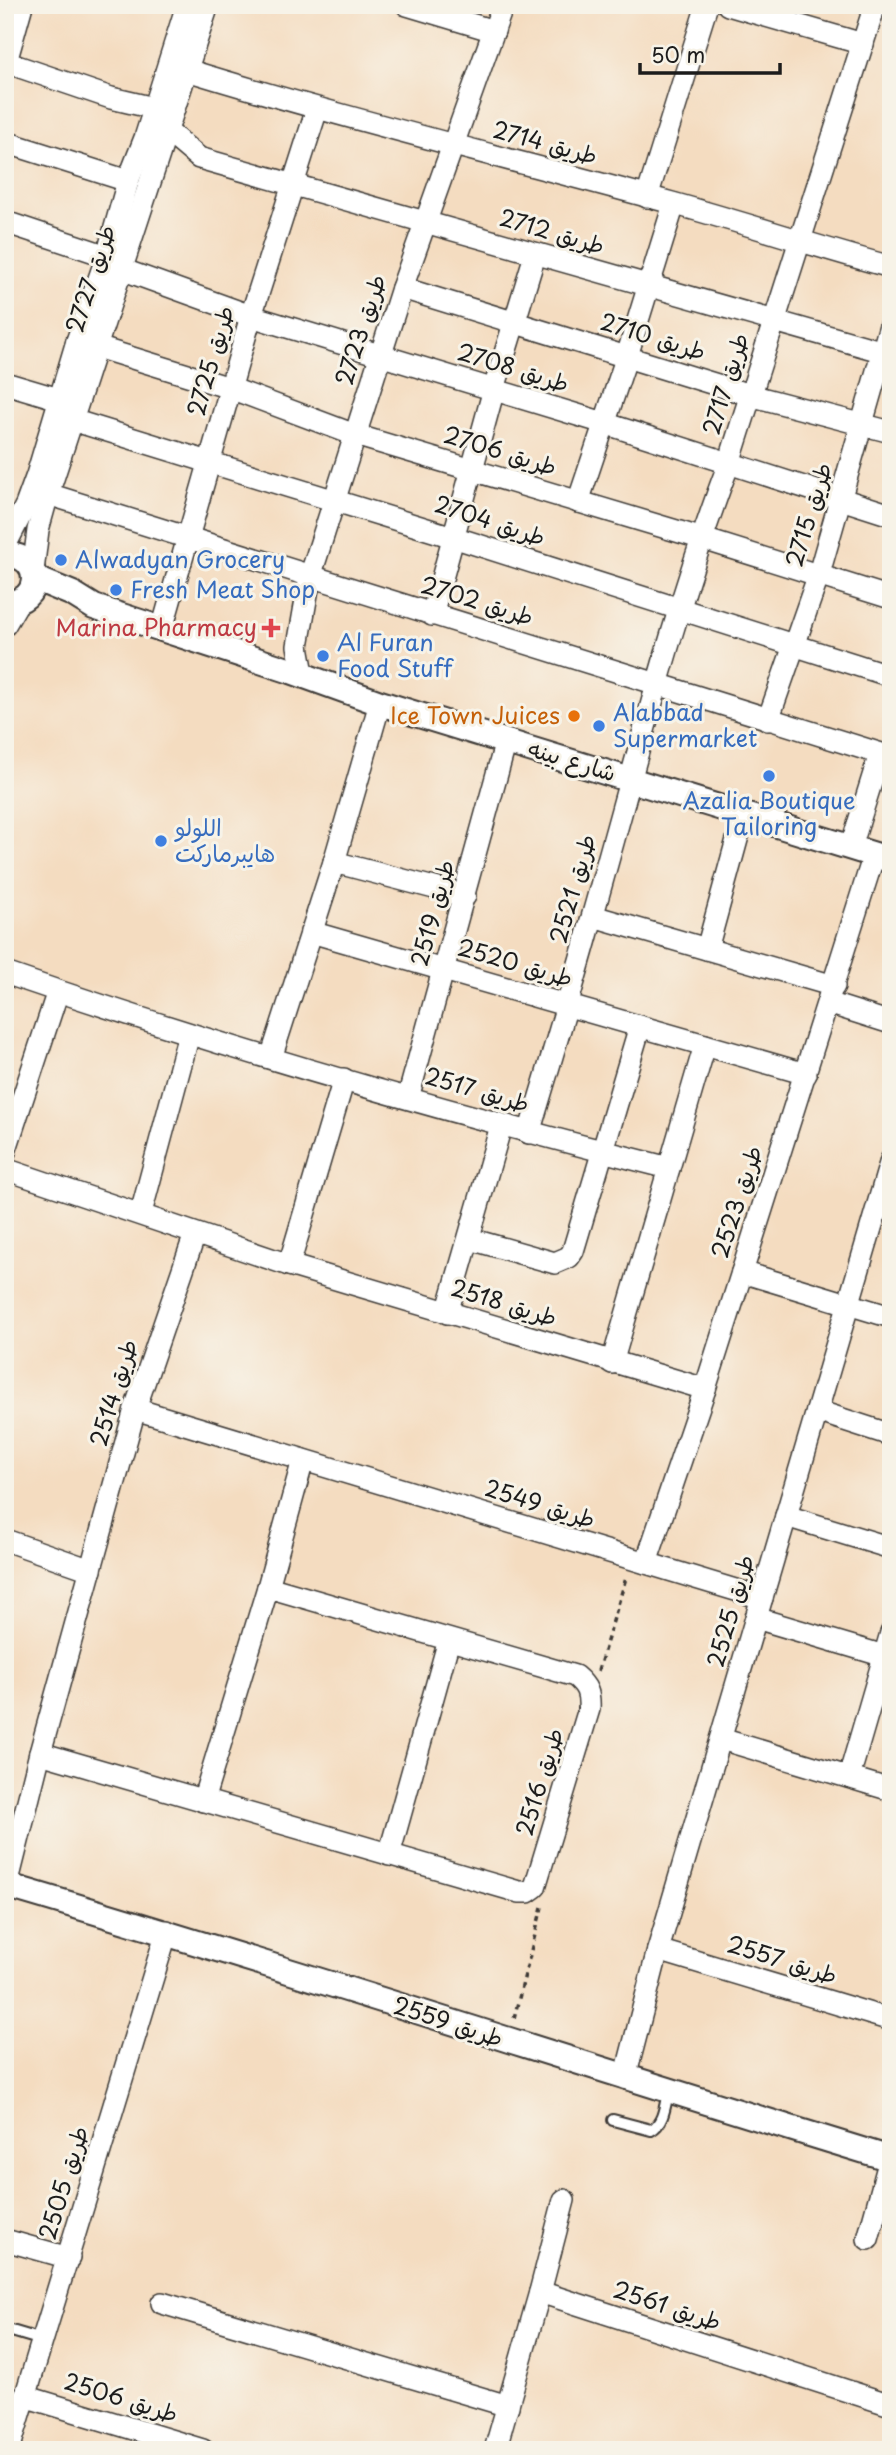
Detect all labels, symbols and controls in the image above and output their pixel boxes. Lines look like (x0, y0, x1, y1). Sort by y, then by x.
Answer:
scale bar (640, 32, 780, 76)
text: 50 m (651, 38, 705, 70)
street label: طريق 2714 (489, 111, 602, 172)
street label: طريق 2712 (496, 199, 609, 262)
street label: طريق 2727 (56, 220, 123, 337)
street label: طريق 2723 (325, 270, 394, 390)
street label: طريق 2725 (177, 301, 242, 420)
street label: طريق 2710 (596, 303, 710, 368)
street label: طريق 2717 (692, 328, 757, 439)
street label: طريق 2708 (453, 333, 574, 400)
street label: طريق 2706 (439, 416, 561, 483)
street label: طريق 2715 (775, 458, 840, 571)
street label: طريق 2704 (431, 485, 550, 554)
place label: Alwadyan Grocery (75, 541, 285, 576)
marker: Alwadyan Grocery (53, 552, 69, 568)
street label: طريق 2702 (417, 566, 538, 633)
place label: Fresh Meat Shop (130, 571, 315, 606)
marker: Fresh Meat Shop (108, 582, 124, 598)
place label: Marina Pharmacy (56, 609, 257, 644)
marker: Marina Pharmacy (263, 620, 279, 636)
place label: Al Furan Food Stuff (337, 624, 454, 685)
marker: Al Furan Food Stuff (315, 648, 331, 664)
place label: Alabbad Supermarket (613, 694, 757, 755)
place label: Ice Town Juices (390, 697, 560, 732)
marker: Ice Town Juices (566, 708, 582, 724)
marker: Alabbad Supermarket (591, 718, 607, 734)
street label: شارع بينه (524, 730, 621, 789)
marker: Azalia Boutique Tailoring (761, 768, 777, 784)
place label: Azalia Boutique Tailoring (682, 782, 856, 843)
place label: اللولو هايبرماركت (174, 809, 275, 870)
street label: طريق 2521 (539, 830, 604, 947)
marker: اللولو هايبرماركت (153, 833, 169, 849)
street label: طريق 2519 (401, 856, 463, 970)
street label: طريق 2520 (454, 928, 577, 995)
street label: طريق 2517 (421, 1057, 534, 1120)
street label: طريق 2523 (701, 1141, 770, 1262)
street label: طريق 2518 (447, 1269, 562, 1334)
street label: طريق 2514 (80, 1335, 145, 1450)
street label: طريق 2549 (481, 1469, 600, 1536)
street label: طريق 2525 (697, 1550, 762, 1671)
street label: طريق 2516 (506, 1723, 572, 1840)
street label: طريق 2557 (723, 1925, 842, 1992)
street label: طريق 2559 (389, 1986, 508, 2055)
street label: طريق 2505 (29, 2121, 96, 2244)
street label: طريق 2561 (609, 2271, 726, 2339)
street label: طريق 2506 (60, 2363, 183, 2430)

